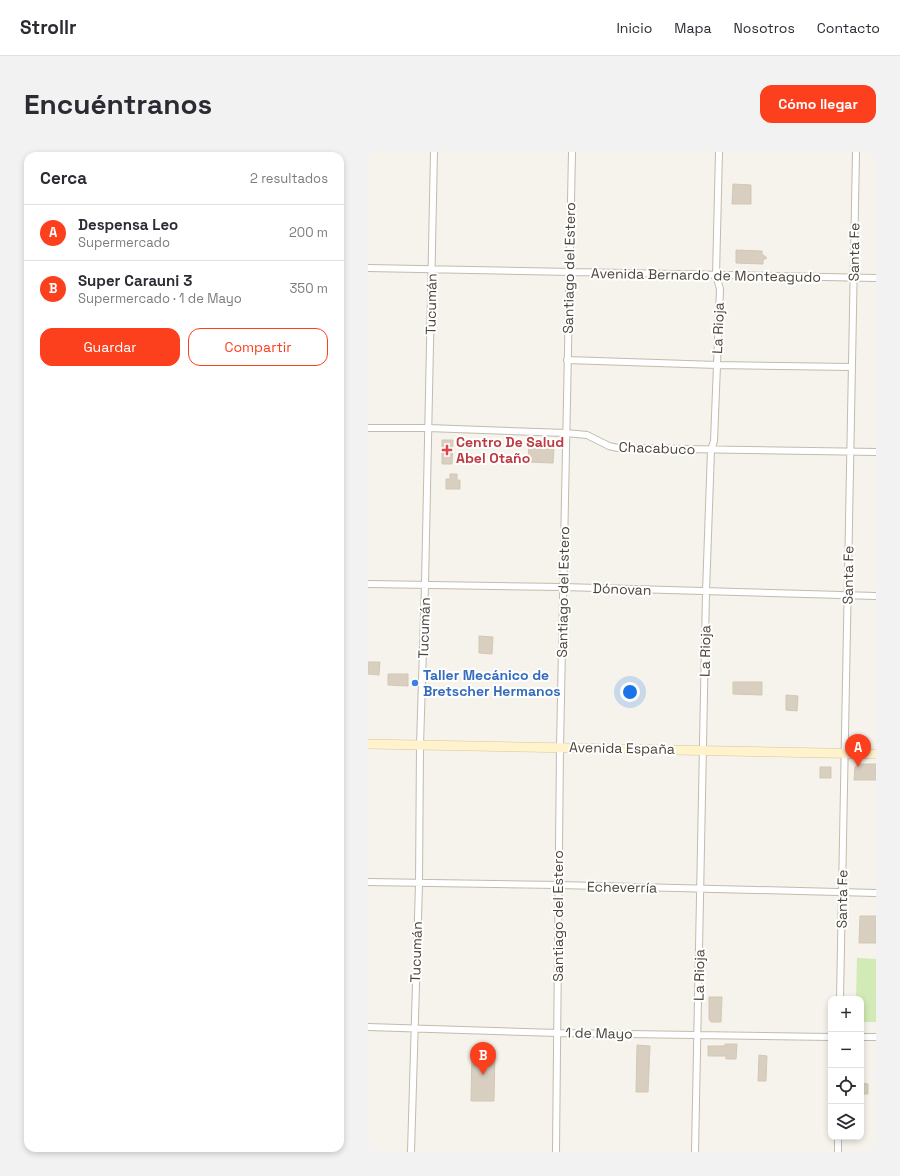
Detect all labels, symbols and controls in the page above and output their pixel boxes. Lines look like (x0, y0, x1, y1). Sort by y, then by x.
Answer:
text: Strollr (20, 15, 77, 40)
text: Inicio (616, 19, 652, 37)
text: Mapa (674, 19, 712, 37)
text: Nosotros (734, 19, 795, 37)
text: Contacto (817, 19, 880, 37)
button: Cómo llegar (760, 85, 876, 123)
text: Encuéntranos (24, 86, 212, 122)
text: Cerca (40, 167, 87, 189)
text: 2 resultados (250, 170, 328, 187)
street label: Santiago del Estero (559, 202, 579, 334)
text: Despensa Leo (78, 215, 178, 234)
street label: Santa Fe (844, 222, 864, 282)
text: A (49, 224, 57, 241)
text: 200 m (289, 224, 328, 241)
text: Supermercado (78, 234, 170, 251)
street label: Avenida Bernardo de Monteagudo (591, 264, 821, 286)
text: Super Carauni 3 (78, 271, 192, 290)
street label: Tucumán (421, 273, 441, 335)
text: B (49, 280, 57, 297)
text: 350 m (290, 280, 328, 297)
text: Supermercado · 1 de Mayo (78, 290, 242, 307)
street label: La Rioja (708, 302, 728, 354)
button: Guardar (40, 328, 180, 366)
button: Compartir (188, 328, 328, 366)
place label: Centro De Salud Abel Otaño (456, 433, 564, 467)
street label: Chacabuco (618, 438, 696, 458)
marker: Centro De Salud Abel Otaño (441, 444, 453, 456)
street label: Santiago del Estero (553, 526, 573, 658)
street label: Santa Fe (838, 545, 858, 605)
street label: Dónovan (592, 579, 652, 599)
street label: Tucumán (414, 597, 434, 659)
street label: La Rioja (696, 625, 714, 677)
place label: Taller Mecánico de Bretscher Hermanos (423, 666, 561, 700)
marker: Taller Mecánico de Bretscher Hermanos (410, 678, 420, 688)
your location (620, 682, 640, 702)
pin: A (845, 734, 871, 767)
street label: Avenida España (569, 738, 675, 758)
street label: Santiago del Estero (549, 850, 567, 982)
street label: Santa Fe (832, 869, 852, 929)
street label: Echeverría (587, 877, 657, 897)
street label: Tucumán (406, 921, 426, 983)
street label: La Rioja (690, 949, 708, 1001)
map controls (828, 996, 864, 1140)
button: + (828, 996, 864, 1032)
street label: 1 de Mayo (565, 1023, 633, 1043)
button: − (828, 1032, 864, 1068)
pin: B (470, 1042, 496, 1075)
button: locate (828, 1068, 864, 1104)
button: layers (828, 1104, 864, 1140)

